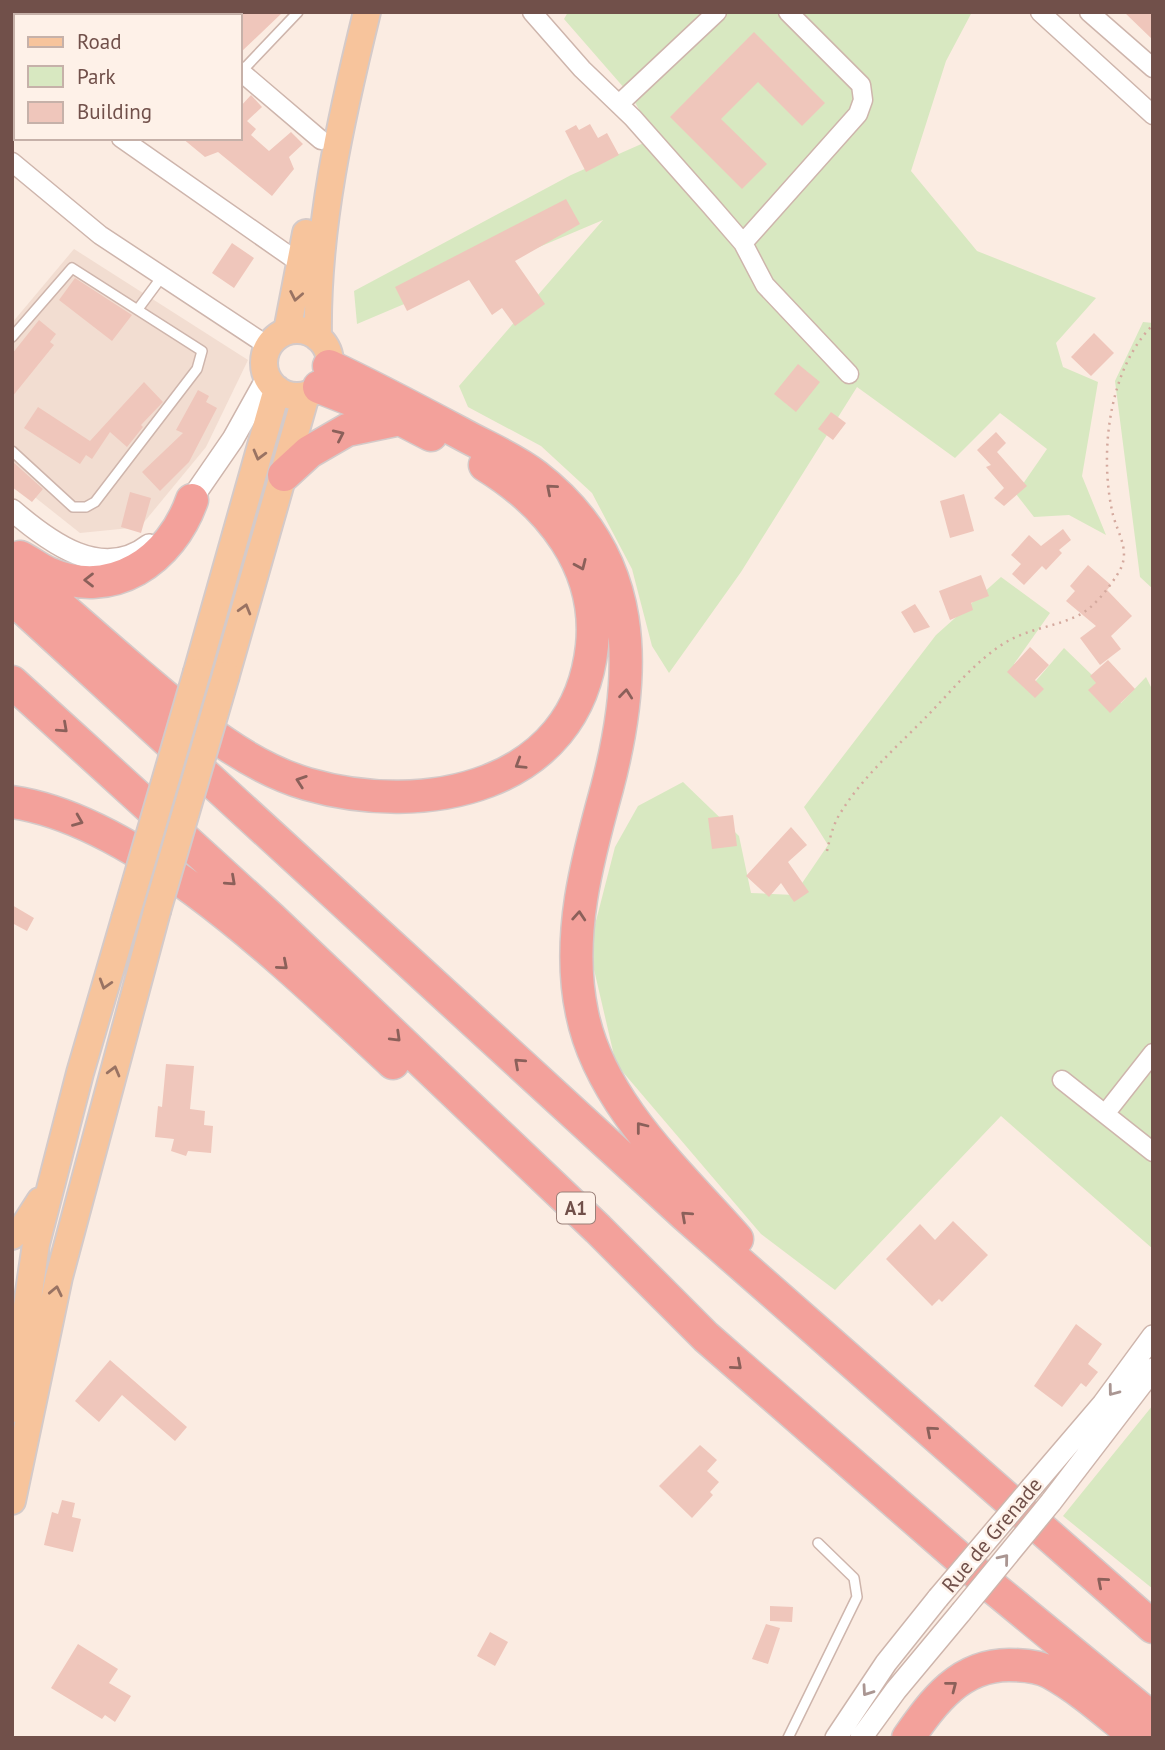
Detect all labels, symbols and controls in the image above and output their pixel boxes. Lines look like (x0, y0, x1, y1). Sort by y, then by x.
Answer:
legend (14, 14, 242, 140)
text: Road (77, 28, 121, 55)
text: Park (77, 63, 116, 90)
text: Building (77, 98, 152, 125)
one-way arrow (289, 290, 304, 302)
one-way arrow (331, 429, 344, 443)
one-way arrow (253, 449, 267, 461)
one-way arrow (546, 485, 559, 497)
one-way arrow (573, 558, 587, 571)
one-way arrow (83, 572, 94, 588)
one-way arrow (237, 604, 252, 616)
one-way arrow (618, 688, 633, 699)
one-way arrow (55, 720, 68, 732)
one-way arrow (514, 756, 527, 769)
one-way arrow (296, 775, 308, 789)
one-way arrow (71, 813, 83, 827)
one-way arrow (223, 873, 236, 886)
one-way arrow (571, 910, 586, 921)
one-way arrow (275, 957, 288, 969)
one-way arrow (99, 978, 114, 990)
one-way arrow (388, 1029, 401, 1042)
one-way arrow (514, 1059, 527, 1071)
one-way arrow (106, 1065, 120, 1077)
one-way arrow (637, 1123, 650, 1135)
road number: A1 (557, 1192, 595, 1224)
one-way arrow (682, 1212, 695, 1224)
one-way arrow (47, 1285, 62, 1297)
one-way arrow (729, 1357, 742, 1369)
one-way arrow (1108, 1383, 1121, 1396)
one-way arrow (926, 1427, 939, 1439)
street label: Rue de Grenade (936, 1472, 1048, 1598)
one-way arrow (996, 1555, 1008, 1568)
one-way arrow (1097, 1578, 1110, 1590)
one-way arrow (944, 1681, 956, 1694)
one-way arrow (863, 1683, 875, 1696)

